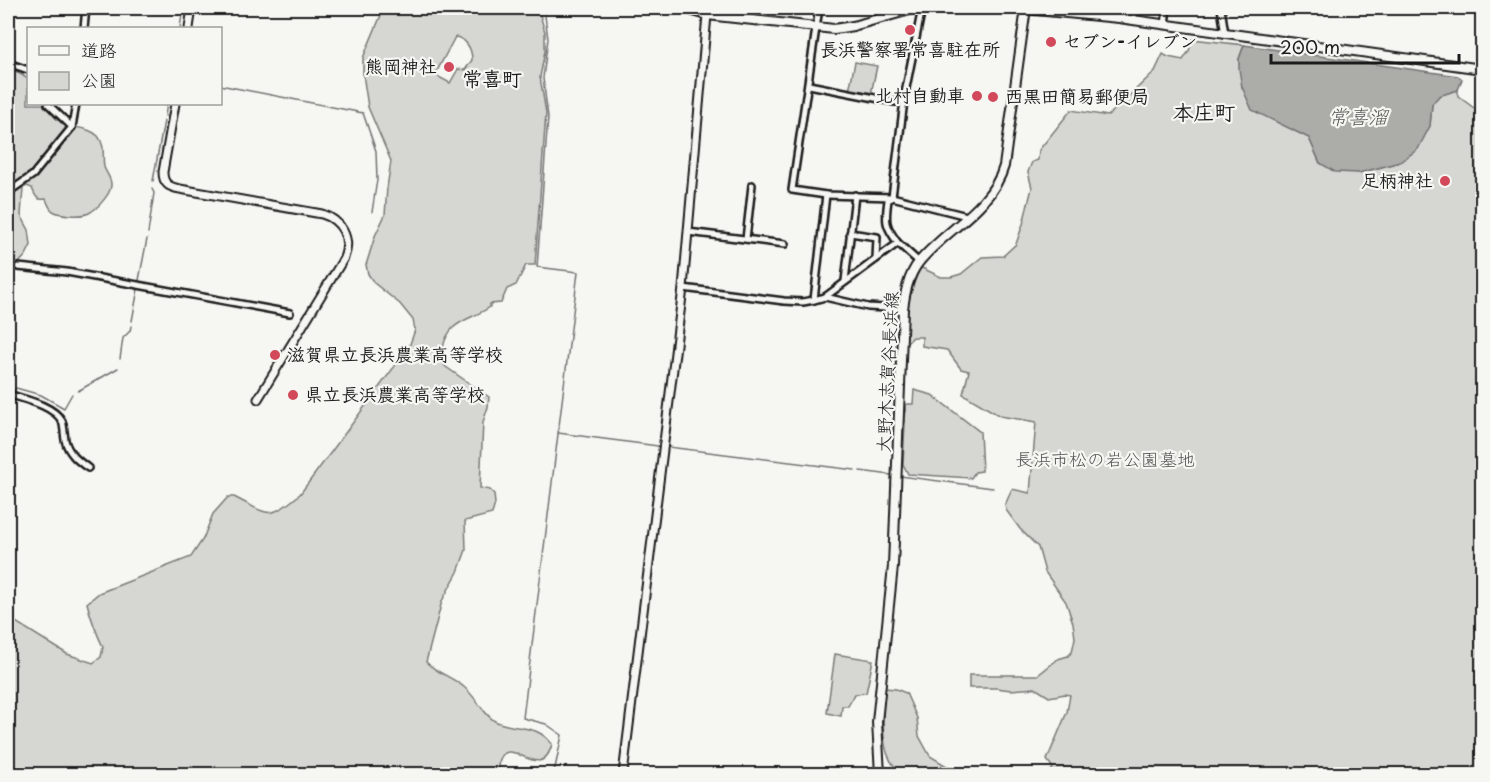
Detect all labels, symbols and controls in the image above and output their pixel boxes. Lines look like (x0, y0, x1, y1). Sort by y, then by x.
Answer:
marker: 長浜警察署常喜駐在所 (903, 23, 917, 37)
legend (27, 27, 222, 105)
place label: セブン-イレブン (1063, 27, 1197, 54)
scale bar (1271, 27, 1458, 65)
text: 200 m (1280, 33, 1340, 60)
place label: 長浜警察署常喜駐在所 (820, 35, 1000, 62)
marker: セブン-イレブン (1044, 35, 1058, 49)
text: 道路 (81, 36, 117, 63)
place label: 熊岡神社 (365, 52, 437, 79)
marker: 熊岡神社 (442, 60, 456, 74)
district label: 常喜町 (462, 63, 522, 93)
text: 公園 (81, 66, 117, 93)
place label: 北村自動車 (875, 81, 965, 108)
place label: 西黒田簡易郵便局 (1005, 82, 1149, 109)
marker: 北村自動車 (970, 89, 984, 103)
marker: 西黒田簡易郵便局 (986, 90, 1000, 104)
district label: 本庄町 (1173, 95, 1236, 127)
water label: 常喜溜 (1328, 101, 1390, 131)
place label: 足柄神社 (1361, 166, 1433, 193)
marker: 足柄神社 (1438, 174, 1452, 188)
street label: 大野木志賀谷長浜線 (869, 290, 904, 454)
place label: 滋賀県立長浜農業高等学校 (287, 340, 503, 367)
marker: 滋賀県立長浜農業高等学校 (268, 348, 282, 362)
place label: 県立長浜農業高等学校 (305, 380, 485, 407)
marker: 県立長浜農業高等学校 (286, 388, 300, 402)
park label: 長浜市松の岩公園墓地 (1015, 445, 1195, 472)

